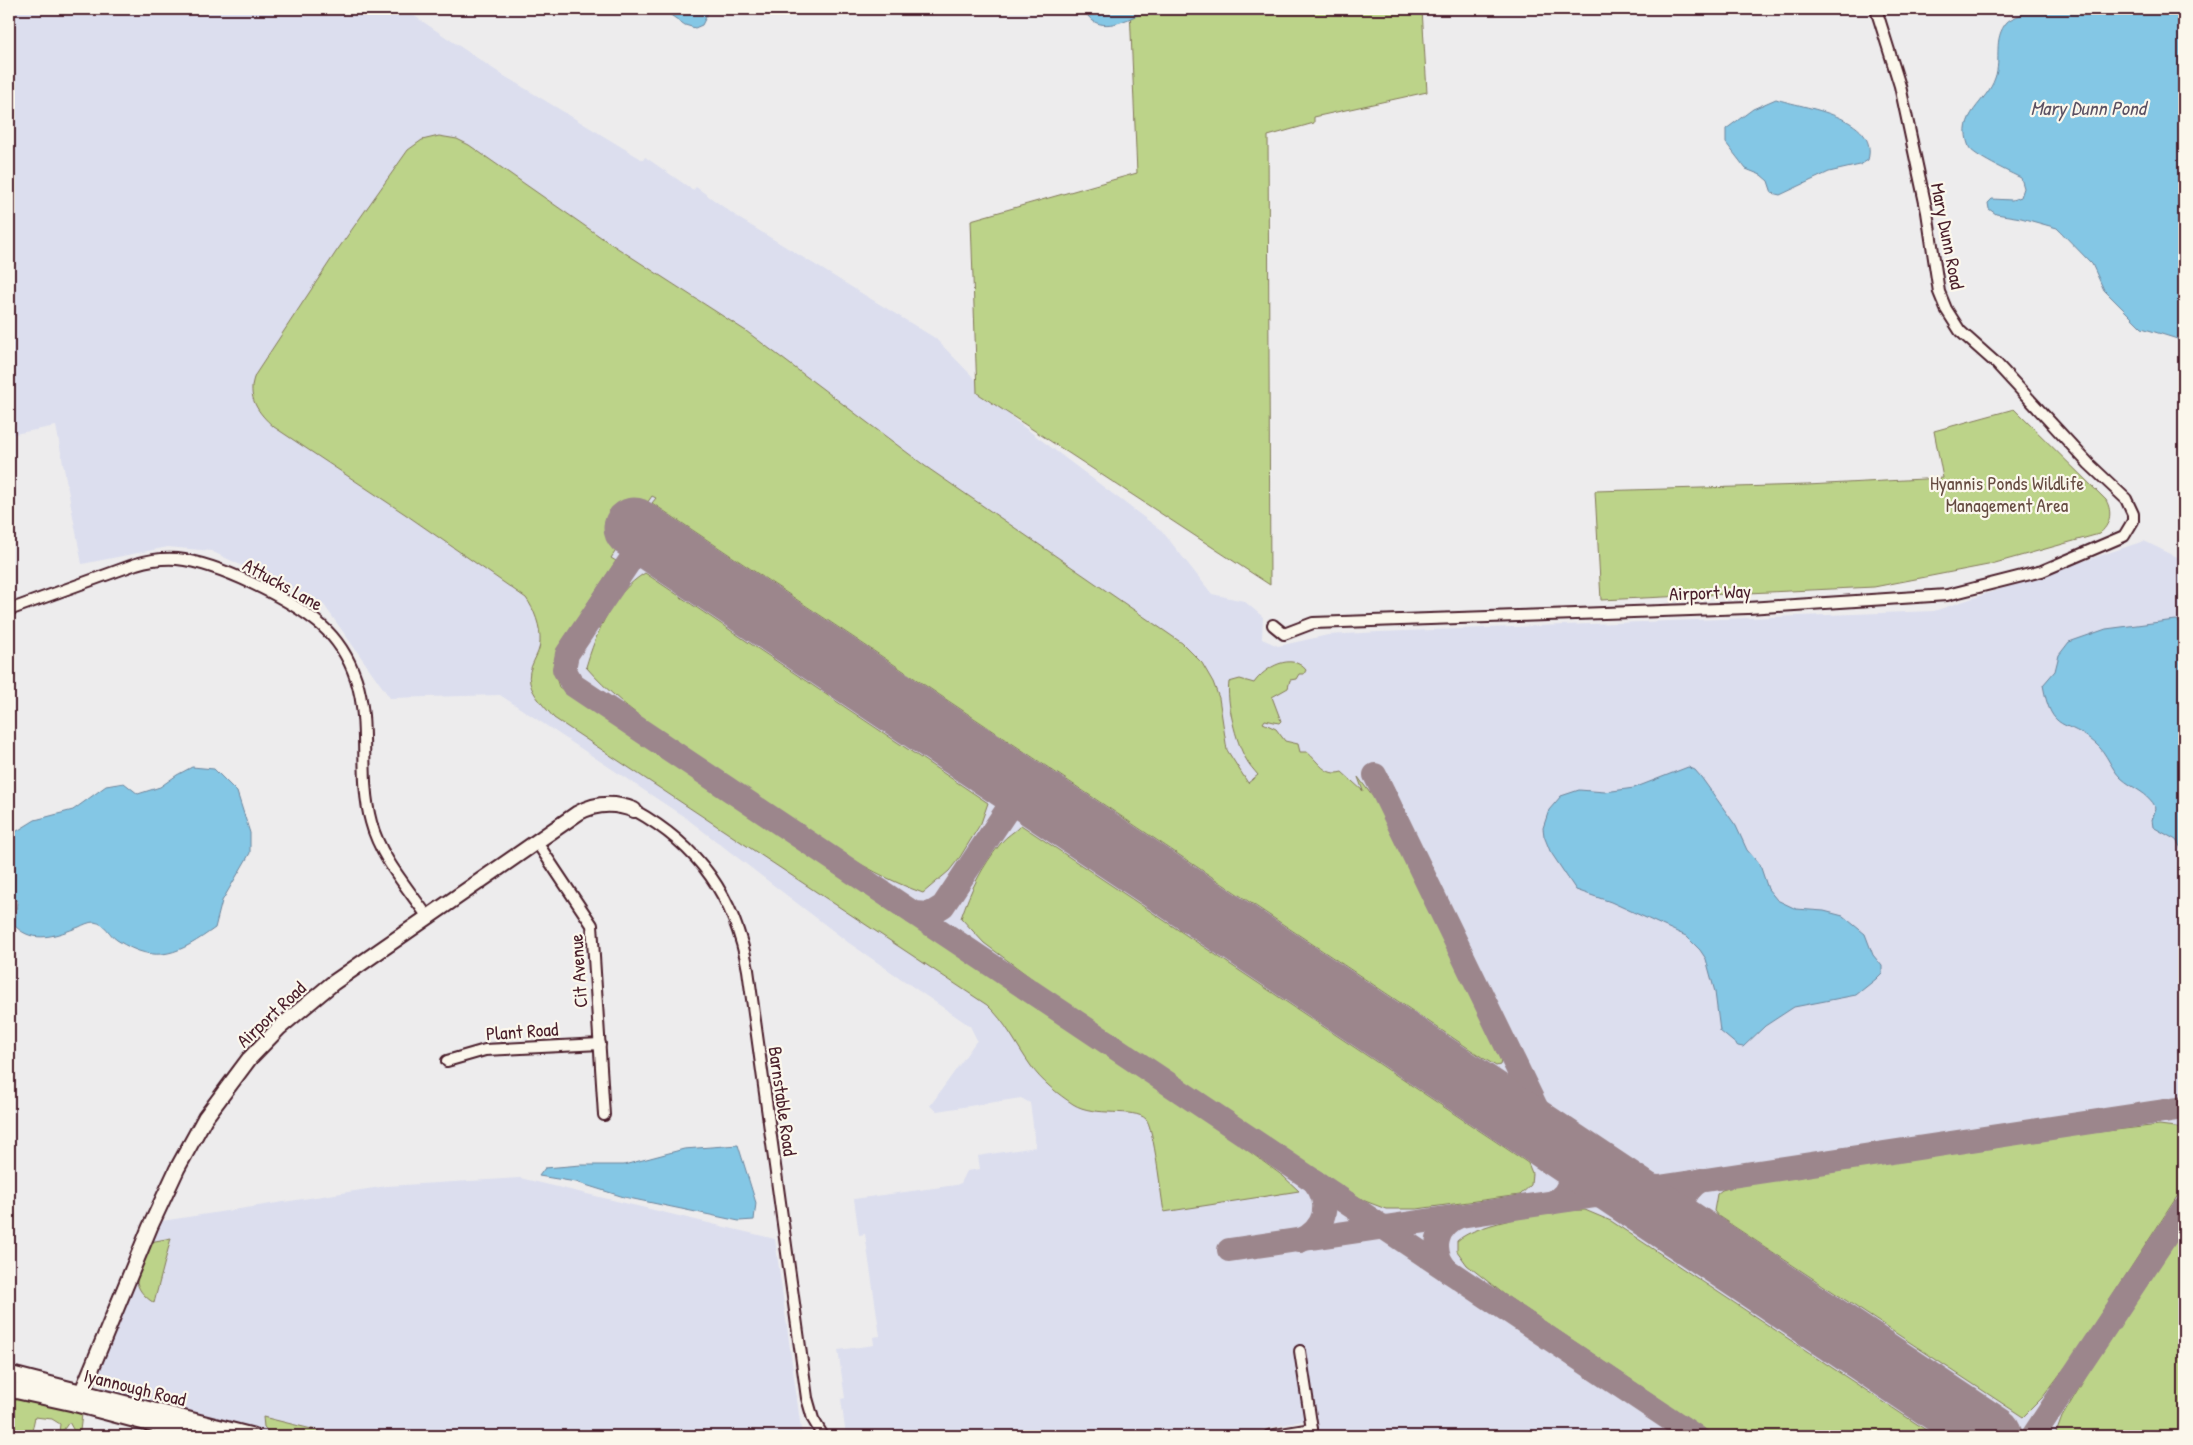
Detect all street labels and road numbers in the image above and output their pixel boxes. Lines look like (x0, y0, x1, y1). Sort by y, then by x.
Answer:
street label: Mary Dunn Road (1925, 181, 1971, 292)
street label: Attucks Lane (238, 551, 328, 617)
street label: Airport Way (1669, 578, 1751, 606)
street label: Cit Avenue (562, 933, 594, 1009)
street label: Airport Road (231, 975, 312, 1053)
street label: Plant Road (485, 1015, 560, 1046)
street label: Barnstable Road (762, 1045, 804, 1158)
street label: Iyannough Road (81, 1362, 189, 1412)

